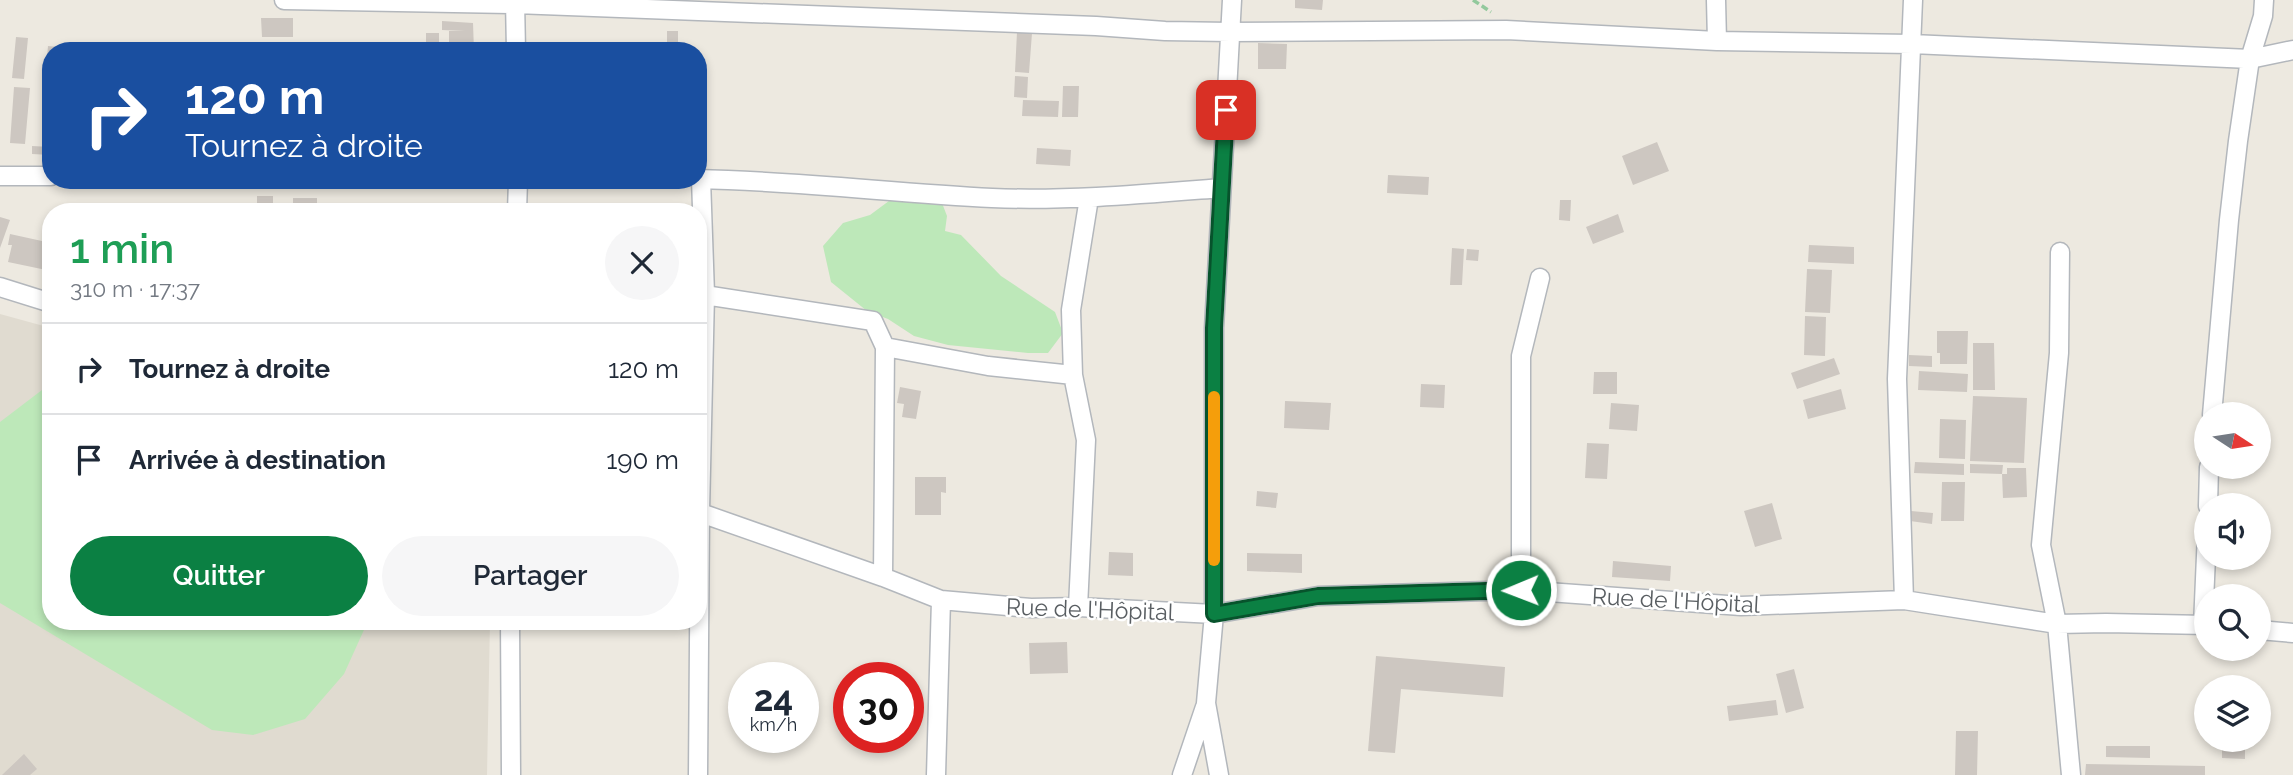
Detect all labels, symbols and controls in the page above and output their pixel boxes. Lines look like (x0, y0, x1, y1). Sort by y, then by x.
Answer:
text: 120 m (185, 68, 324, 125)
icon: right (70, 70, 161, 161)
pin (1196, 80, 1256, 140)
icon: arrive (1207, 91, 1245, 129)
text: Tournez à droite (185, 127, 423, 164)
text: 1 min (70, 224, 174, 273)
button: close (605, 226, 679, 300)
text: 310 m · 17:37 (70, 275, 200, 302)
icon: right (70, 350, 108, 388)
text: Tournez à droite (129, 354, 330, 384)
text: 120 m (608, 354, 679, 384)
north arrow (2194, 402, 2272, 480)
map controls (2194, 402, 2271, 752)
icon: arrive (70, 441, 108, 479)
text: Arrivée à destination (129, 445, 386, 475)
text: 190 m (606, 445, 679, 475)
button: sound (2194, 493, 2271, 570)
button: Quitter (70, 536, 368, 616)
button: Partager (382, 536, 679, 616)
position arrow (1484, 553, 1558, 627)
street label: Rue de l'Hôpital (1591, 582, 1761, 618)
button: search (2194, 584, 2271, 661)
street label: Rue de l'Hôpital (1005, 593, 1175, 625)
speed limit sign: 30 (833, 662, 924, 753)
button: layers (2194, 675, 2271, 752)
text: 24 (754, 678, 793, 719)
text: km/h (750, 714, 797, 735)

